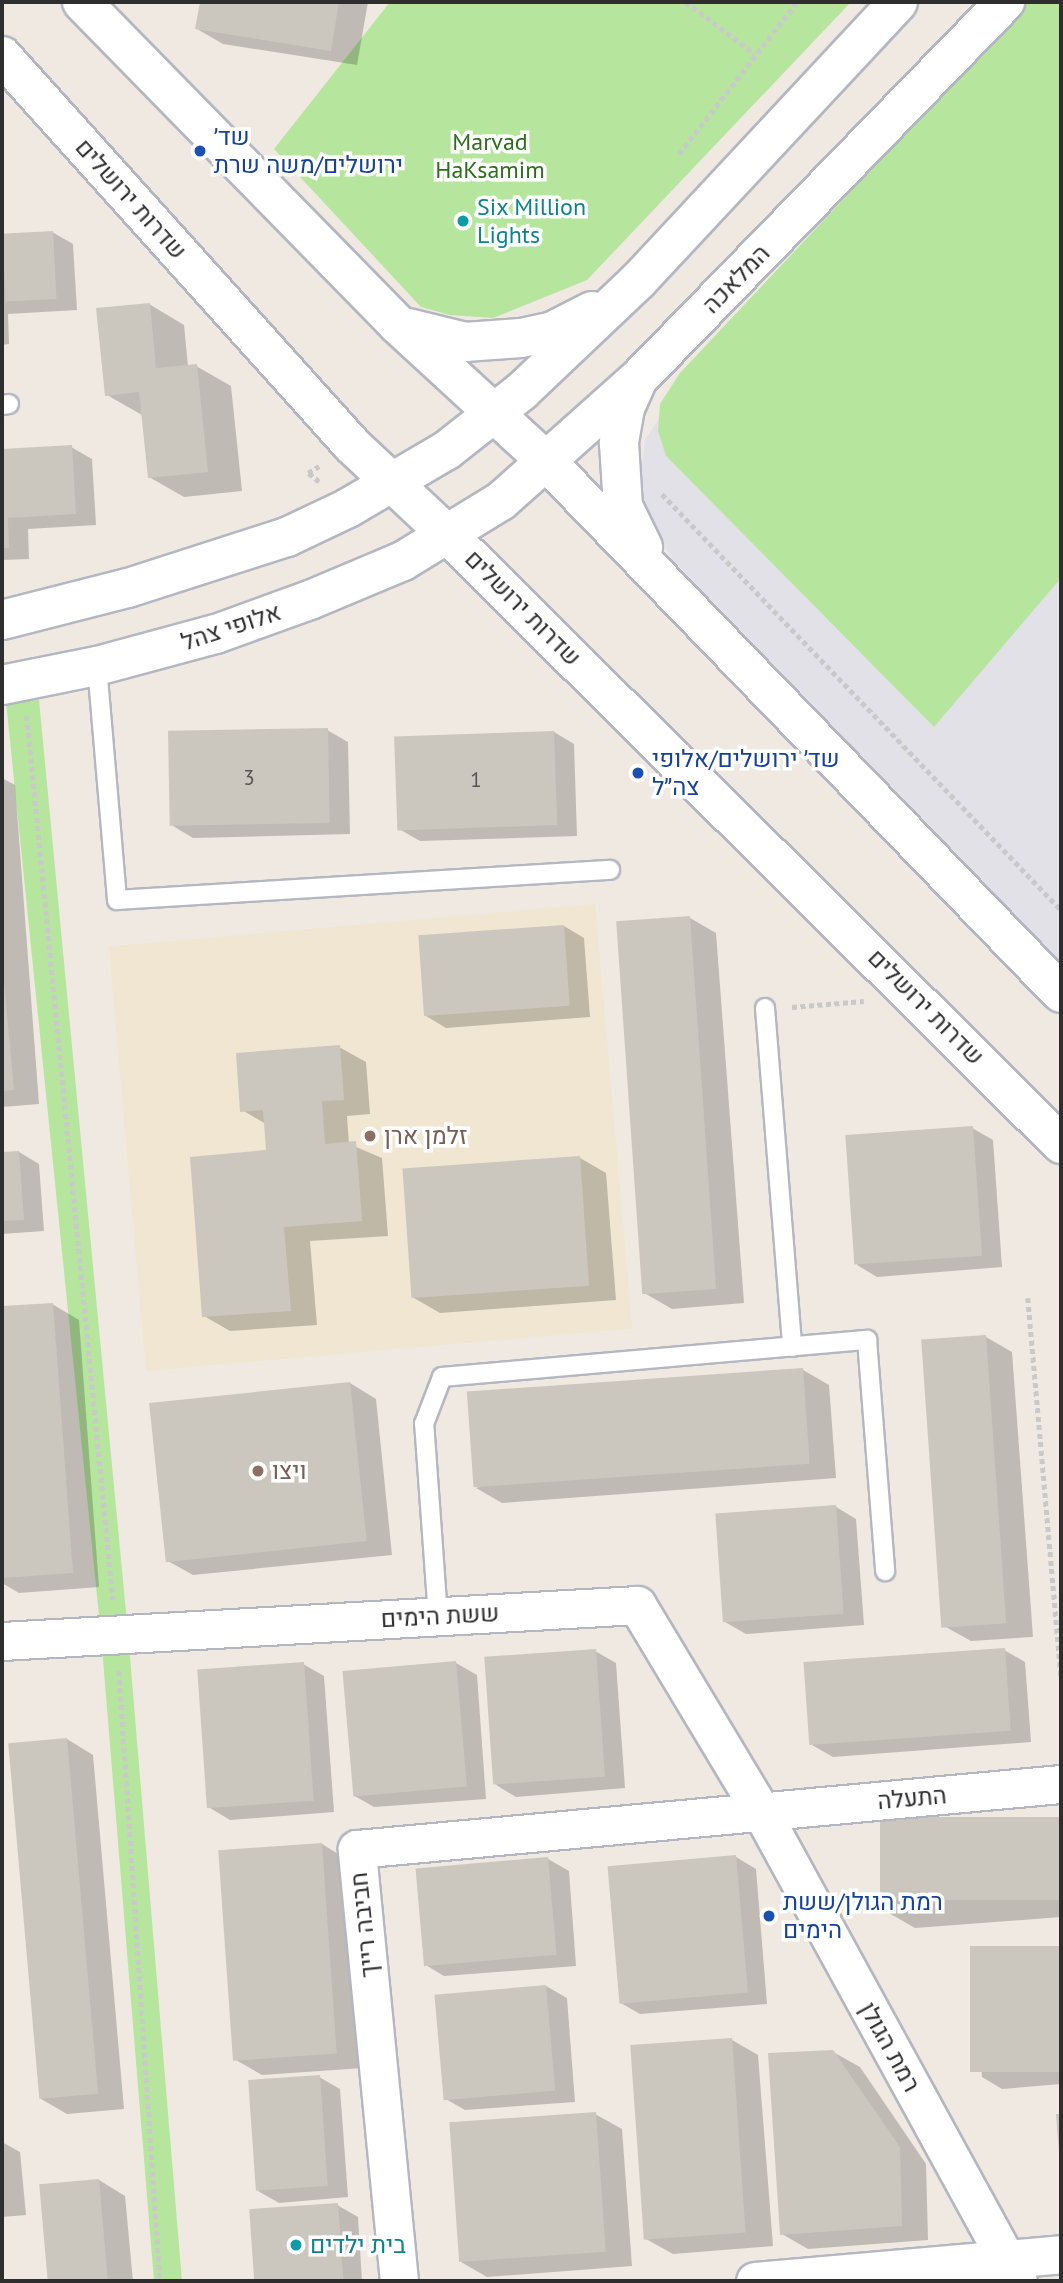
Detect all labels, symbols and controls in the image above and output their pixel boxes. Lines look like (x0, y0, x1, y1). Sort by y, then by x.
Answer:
place label: שד׳ ירושלים/משה שרת (214, 123, 403, 179)
park label: Marvad HaKsamim (435, 128, 545, 184)
street label: שדרות ירושלים (70, 133, 192, 265)
marker: שד׳ ירושלים/משה שרת (192, 143, 208, 159)
place label: Six Million Lights (477, 193, 587, 249)
marker: Six Million Lights (455, 213, 471, 229)
street label: המלאכה (696, 239, 776, 319)
street label: שדרות ירושלים (459, 544, 587, 672)
street label: אלופי צהל (178, 597, 284, 657)
place label: שד׳ ירושלים/אלופי צה״ל (652, 745, 840, 801)
house number: 3 (243, 765, 255, 791)
marker: שד׳ ירושלים/אלופי צה״ל (630, 765, 646, 781)
house number: 1 (470, 767, 482, 793)
street label: שדרות ירושלים (862, 943, 990, 1071)
place label: זלמן ארן (384, 1122, 467, 1150)
marker: זלמן ארן (362, 1128, 378, 1144)
place label: ויצו (272, 1457, 307, 1485)
marker: ויצו (250, 1463, 266, 1479)
street label: ששת הימים (380, 1599, 500, 1633)
street label: התעלה (876, 1781, 948, 1815)
street label: חביבה רייך (344, 1871, 384, 1979)
place label: רמת הגולן/ששת הימים (783, 1888, 943, 1944)
marker: רמת הגולן/ששת הימים (761, 1908, 777, 1924)
street label: רמת הגולן (854, 1997, 926, 2097)
place label: בית ילדים (310, 2231, 406, 2259)
marker: בית ילדים (288, 2237, 304, 2253)

